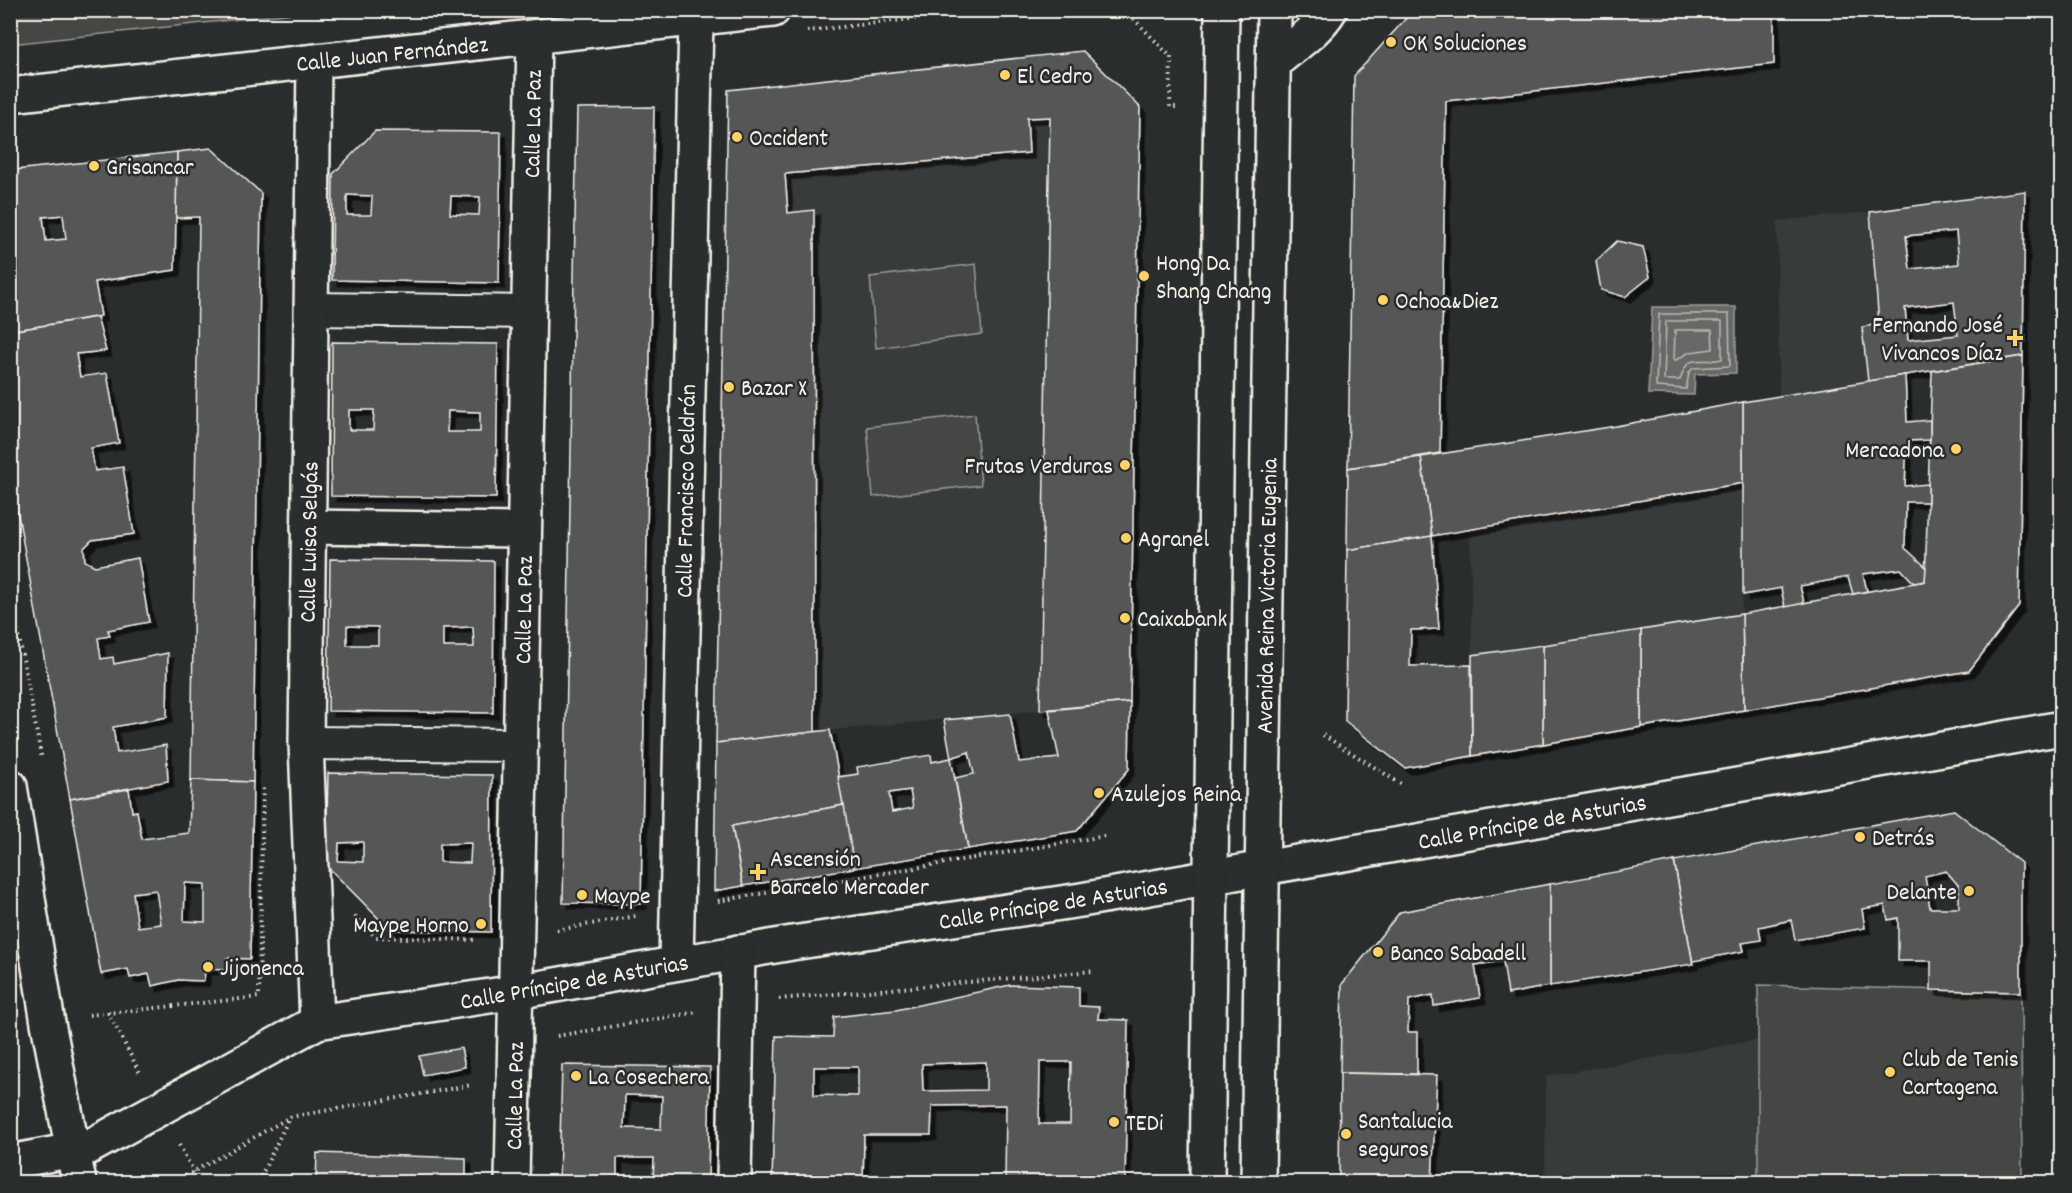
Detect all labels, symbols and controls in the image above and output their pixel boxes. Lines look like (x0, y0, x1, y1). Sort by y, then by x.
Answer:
place label: OK Soluciones (1403, 28, 1527, 62)
street label: Calle Juan Fernández (295, 29, 490, 83)
marker: OK Soluciones (1384, 35, 1398, 49)
place label: El Cedro (1017, 61, 1092, 95)
marker: El Cedro (998, 68, 1012, 82)
street label: Calle La Paz (517, 70, 553, 179)
place label: Occident (749, 123, 828, 157)
marker: Occident (730, 130, 744, 144)
place label: Grisancar (106, 152, 194, 186)
marker: Grisancar (87, 159, 101, 173)
place label: Hong Da Shang Chang (1156, 248, 1272, 310)
marker: Hong Da Shang Chang (1137, 269, 1151, 283)
place label: Ochoa&Diez (1395, 286, 1498, 320)
marker: Ochoa&Diez (1376, 293, 1390, 307)
place label: Fernando José Vivancos Díaz (1872, 310, 2003, 372)
marker: Fernando José Vivancos Díaz (2008, 331, 2022, 345)
place label: Bazar X (741, 373, 807, 407)
marker: Bazar X (722, 380, 736, 394)
street label: Calle Francisco Celdrán (669, 384, 707, 598)
place label: Mercadona (1845, 435, 1945, 469)
marker: Mercadona (1949, 442, 1963, 456)
place label: Frutas Verduras (964, 451, 1113, 485)
street label: Avenida Reina Victoria Eugenia (1250, 457, 1288, 734)
marker: Frutas Verduras (1118, 458, 1132, 472)
street label: Calle Luisa Selgás (293, 461, 329, 623)
place label: Agranel (1138, 524, 1209, 558)
marker: Agranel (1119, 531, 1133, 545)
street label: Calle La Paz (508, 556, 544, 665)
place label: Caixabank (1137, 604, 1227, 638)
marker: Caixabank (1118, 611, 1132, 625)
place label: Azulejos Reina (1111, 779, 1242, 813)
marker: Azulejos Reina (1092, 786, 1106, 800)
street label: Calle Príncipe de Asturias (1416, 787, 1649, 861)
place label: Detrás (1872, 823, 1935, 857)
marker: Detrás (1853, 830, 1867, 844)
place label: Ascensión Barcelo Mercader (770, 844, 929, 906)
marker: Ascensión Barcelo Mercader (751, 865, 765, 879)
street label: Calle Príncipe de Asturias (937, 871, 1170, 941)
place label: Delante (1887, 877, 1957, 911)
place label: Maype (594, 881, 651, 915)
marker: Delante (1962, 884, 1976, 898)
marker: Maype (575, 888, 589, 902)
place label: Maype Horno (353, 910, 469, 944)
marker: Maype Horno (474, 917, 488, 931)
place label: Banco Sabadell (1390, 938, 1527, 972)
marker: Banco Sabadell (1371, 945, 1385, 959)
street label: Calle Príncipe de Asturias (458, 947, 691, 1021)
place label: Jijonenca (220, 953, 304, 987)
marker: Jijonenca (201, 960, 215, 974)
street label: Calle La Paz (499, 1042, 535, 1151)
place label: Club de Tenis Cartagena (1902, 1044, 2019, 1106)
place label: La Cosechera (588, 1062, 710, 1096)
marker: Club de Tenis Cartagena (1883, 1065, 1897, 1079)
marker: La Cosechera (569, 1069, 583, 1083)
place label: Santalucia seguros (1358, 1106, 1453, 1168)
place label: TEDi (1126, 1108, 1163, 1142)
marker: TEDi (1107, 1115, 1121, 1129)
marker: Santalucia seguros (1339, 1127, 1353, 1141)

